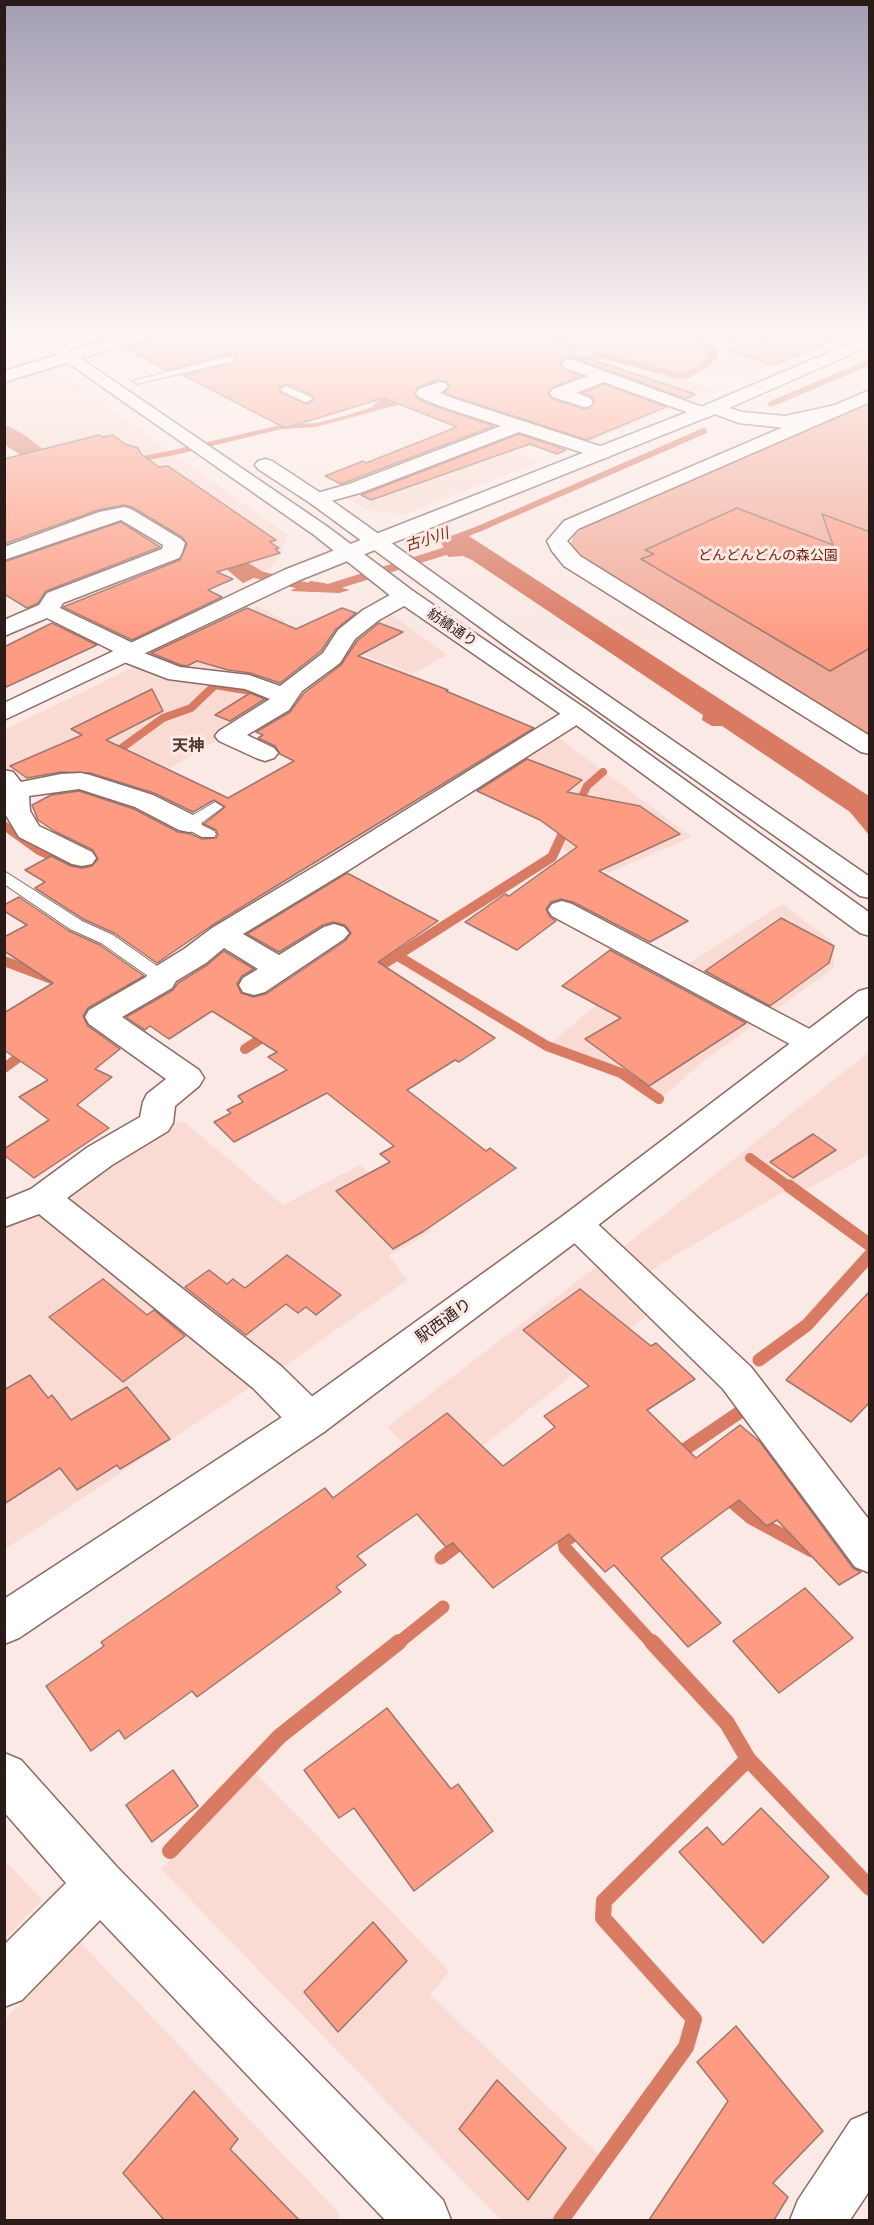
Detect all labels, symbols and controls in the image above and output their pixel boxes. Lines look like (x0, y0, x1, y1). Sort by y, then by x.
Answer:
water label: 古小川 (403, 524, 451, 556)
park label: どんどんどんの森公園 (698, 548, 838, 564)
street label: 紡績通り (424, 605, 480, 651)
district label: 天神 (172, 736, 204, 756)
street label: 駅西通り (412, 1294, 476, 1348)

